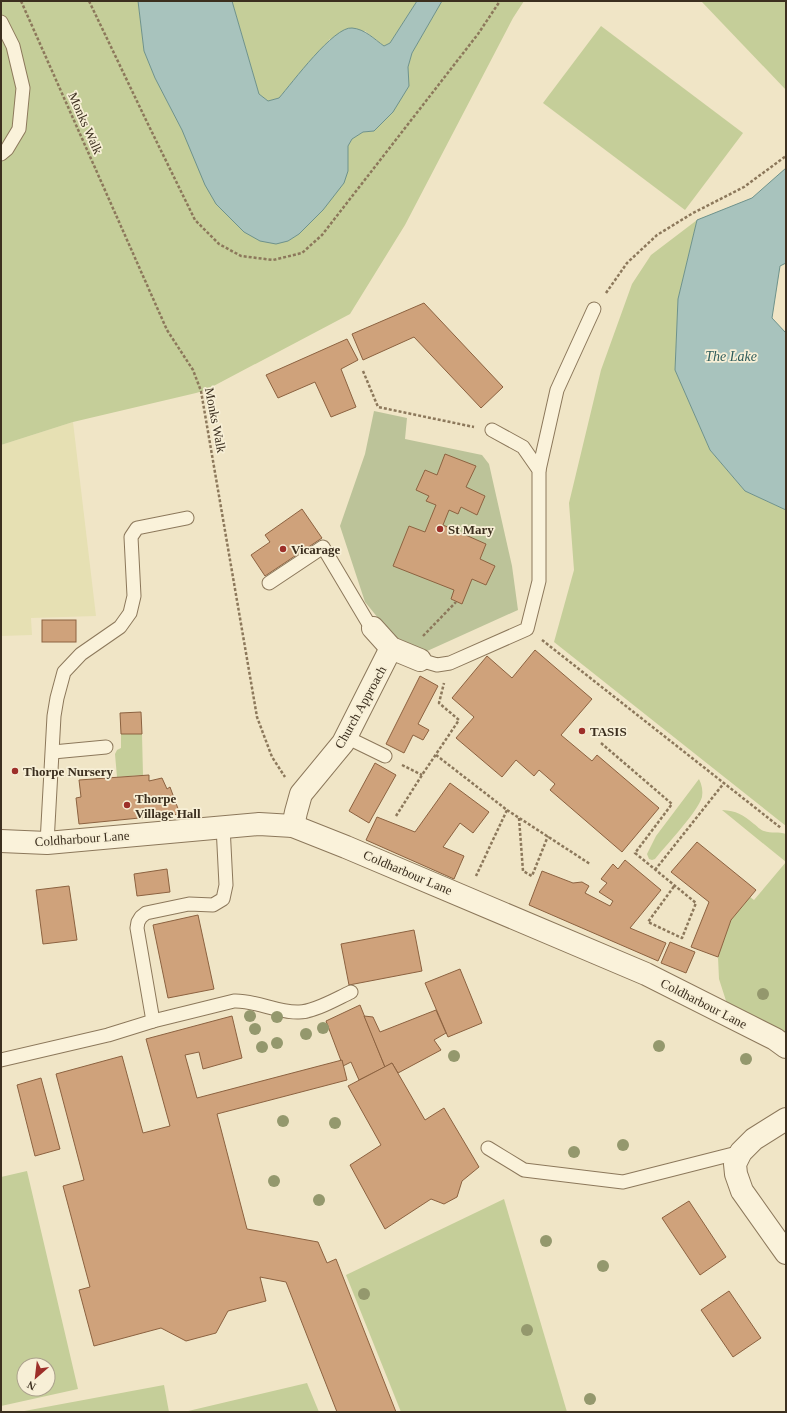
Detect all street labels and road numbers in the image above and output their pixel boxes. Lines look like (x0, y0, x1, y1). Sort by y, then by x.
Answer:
street label: Monks Walk (65, 90, 106, 157)
street label: Monks Walk (202, 386, 229, 455)
street label: Church Approach (332, 663, 390, 751)
street label: Coldharbour Lane (34, 828, 130, 849)
street label: Coldharbour Lane (361, 847, 455, 898)
street label: Coldharbour Lane (658, 975, 750, 1032)

